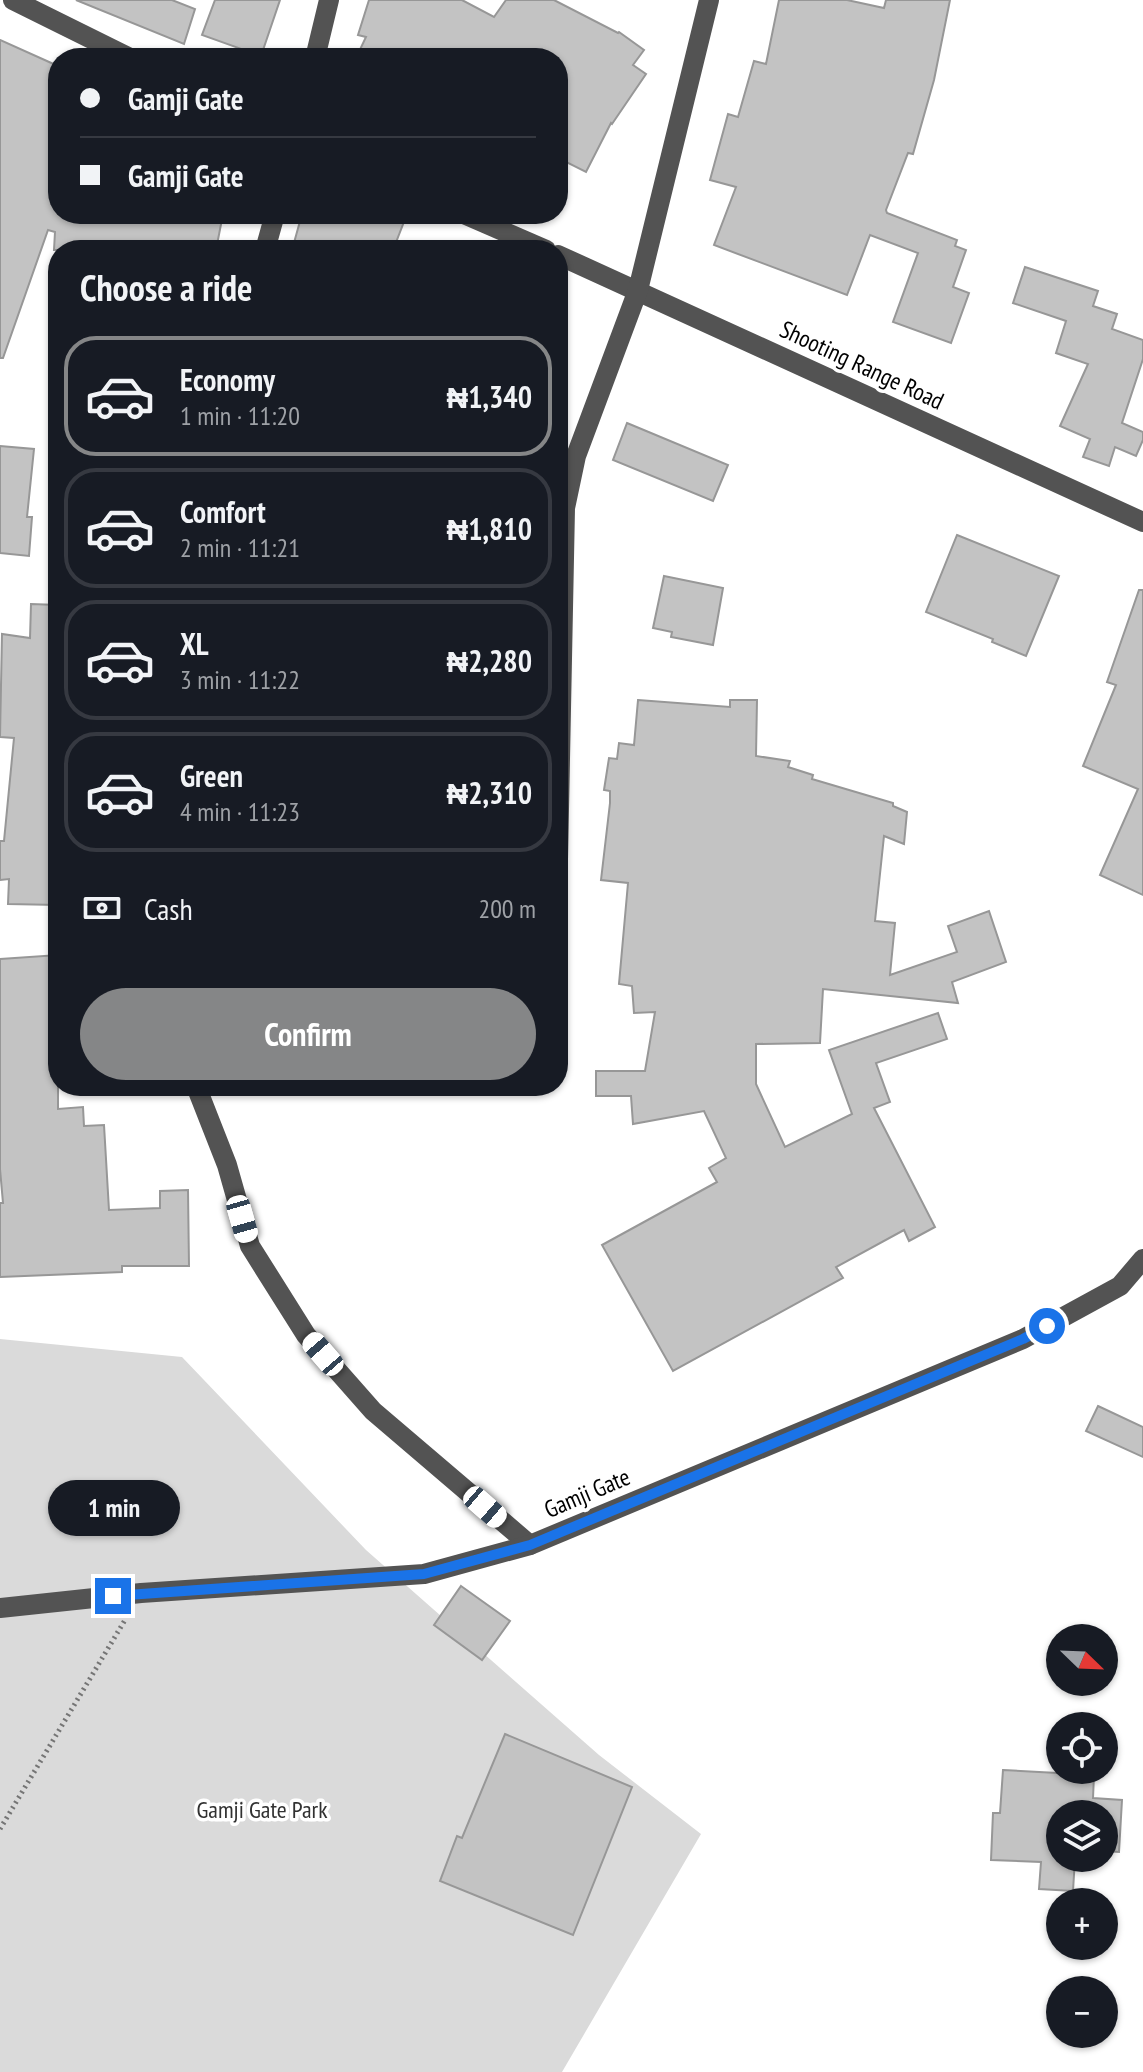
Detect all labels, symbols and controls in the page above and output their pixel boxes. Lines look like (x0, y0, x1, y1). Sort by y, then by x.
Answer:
text: Gamji Gate (128, 79, 244, 118)
text: Gamji Gate (128, 156, 244, 195)
text: Choose a ride (80, 264, 252, 311)
street label: Shooting Range Road (775, 313, 949, 417)
icon: car (84, 360, 156, 432)
text: Economy (180, 360, 275, 399)
text: ₦1,340 (446, 377, 532, 416)
text: 1 min · 11:20 (180, 399, 300, 432)
icon: car (84, 492, 156, 564)
text: Comfort (180, 492, 266, 531)
text: ₦1,810 (446, 509, 532, 548)
text: 2 min · 11:21 (180, 531, 300, 564)
icon: car (84, 624, 156, 696)
text: XL (180, 624, 209, 663)
text: ₦2,280 (446, 641, 532, 680)
text: 3 min · 11:22 (180, 663, 300, 696)
icon: car (84, 756, 156, 828)
text: Green (180, 756, 243, 795)
text: ₦2,310 (446, 773, 532, 812)
text: 4 min · 11:23 (180, 795, 300, 828)
icon: cash (80, 886, 124, 930)
text: Cash (144, 889, 193, 928)
text: 200 m (478, 892, 536, 925)
button: Confirm (80, 988, 536, 1080)
car (224, 1193, 260, 1245)
route start (1029, 1308, 1065, 1344)
car (298, 1328, 348, 1380)
street label: Gamji Gate (539, 1461, 635, 1525)
callout: 1 min (47, 1480, 179, 1536)
car (459, 1482, 511, 1532)
text: 1 min (88, 1491, 140, 1524)
route end (95, 1578, 131, 1614)
north arrow (1046, 1624, 1118, 1696)
map controls (1046, 1624, 1118, 2048)
button: locate (1046, 1712, 1118, 1784)
park label: Gamji Gate Park (197, 1794, 328, 1825)
button: layers (1046, 1800, 1118, 1872)
button: + (1046, 1888, 1118, 1960)
button: − (1046, 1976, 1118, 2048)

